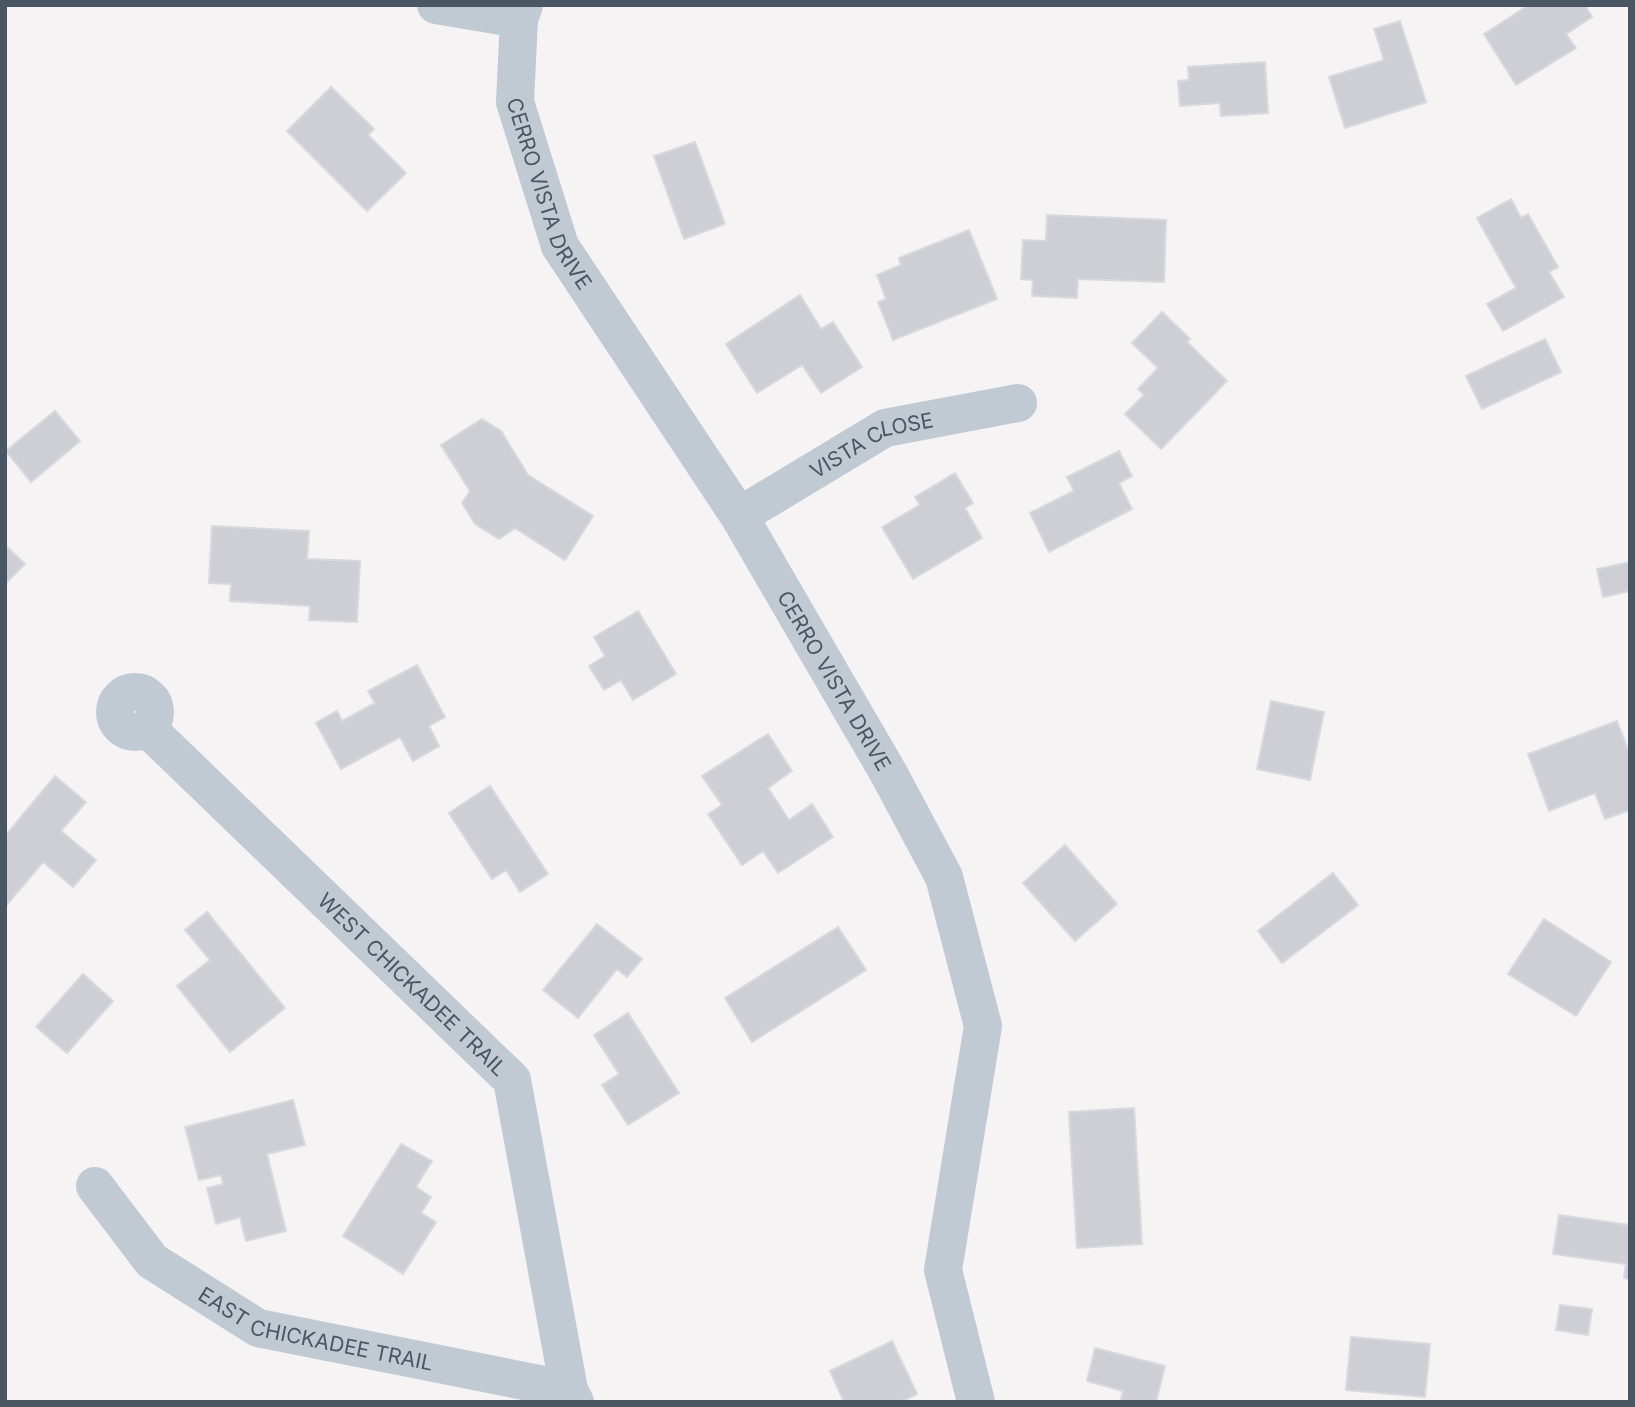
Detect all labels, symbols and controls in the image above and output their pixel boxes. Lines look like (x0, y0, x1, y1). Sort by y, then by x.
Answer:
street label: CERRO VISTA DRIVE (502, 94, 598, 294)
street label: VISTA CLOSE (805, 407, 935, 483)
street label: CERRO VISTA DRIVE (772, 586, 897, 775)
street label: WEST CHICKADEE TRAIL (313, 888, 512, 1081)
street label: EAST CHICKADEE TRAIL (194, 1281, 435, 1375)

